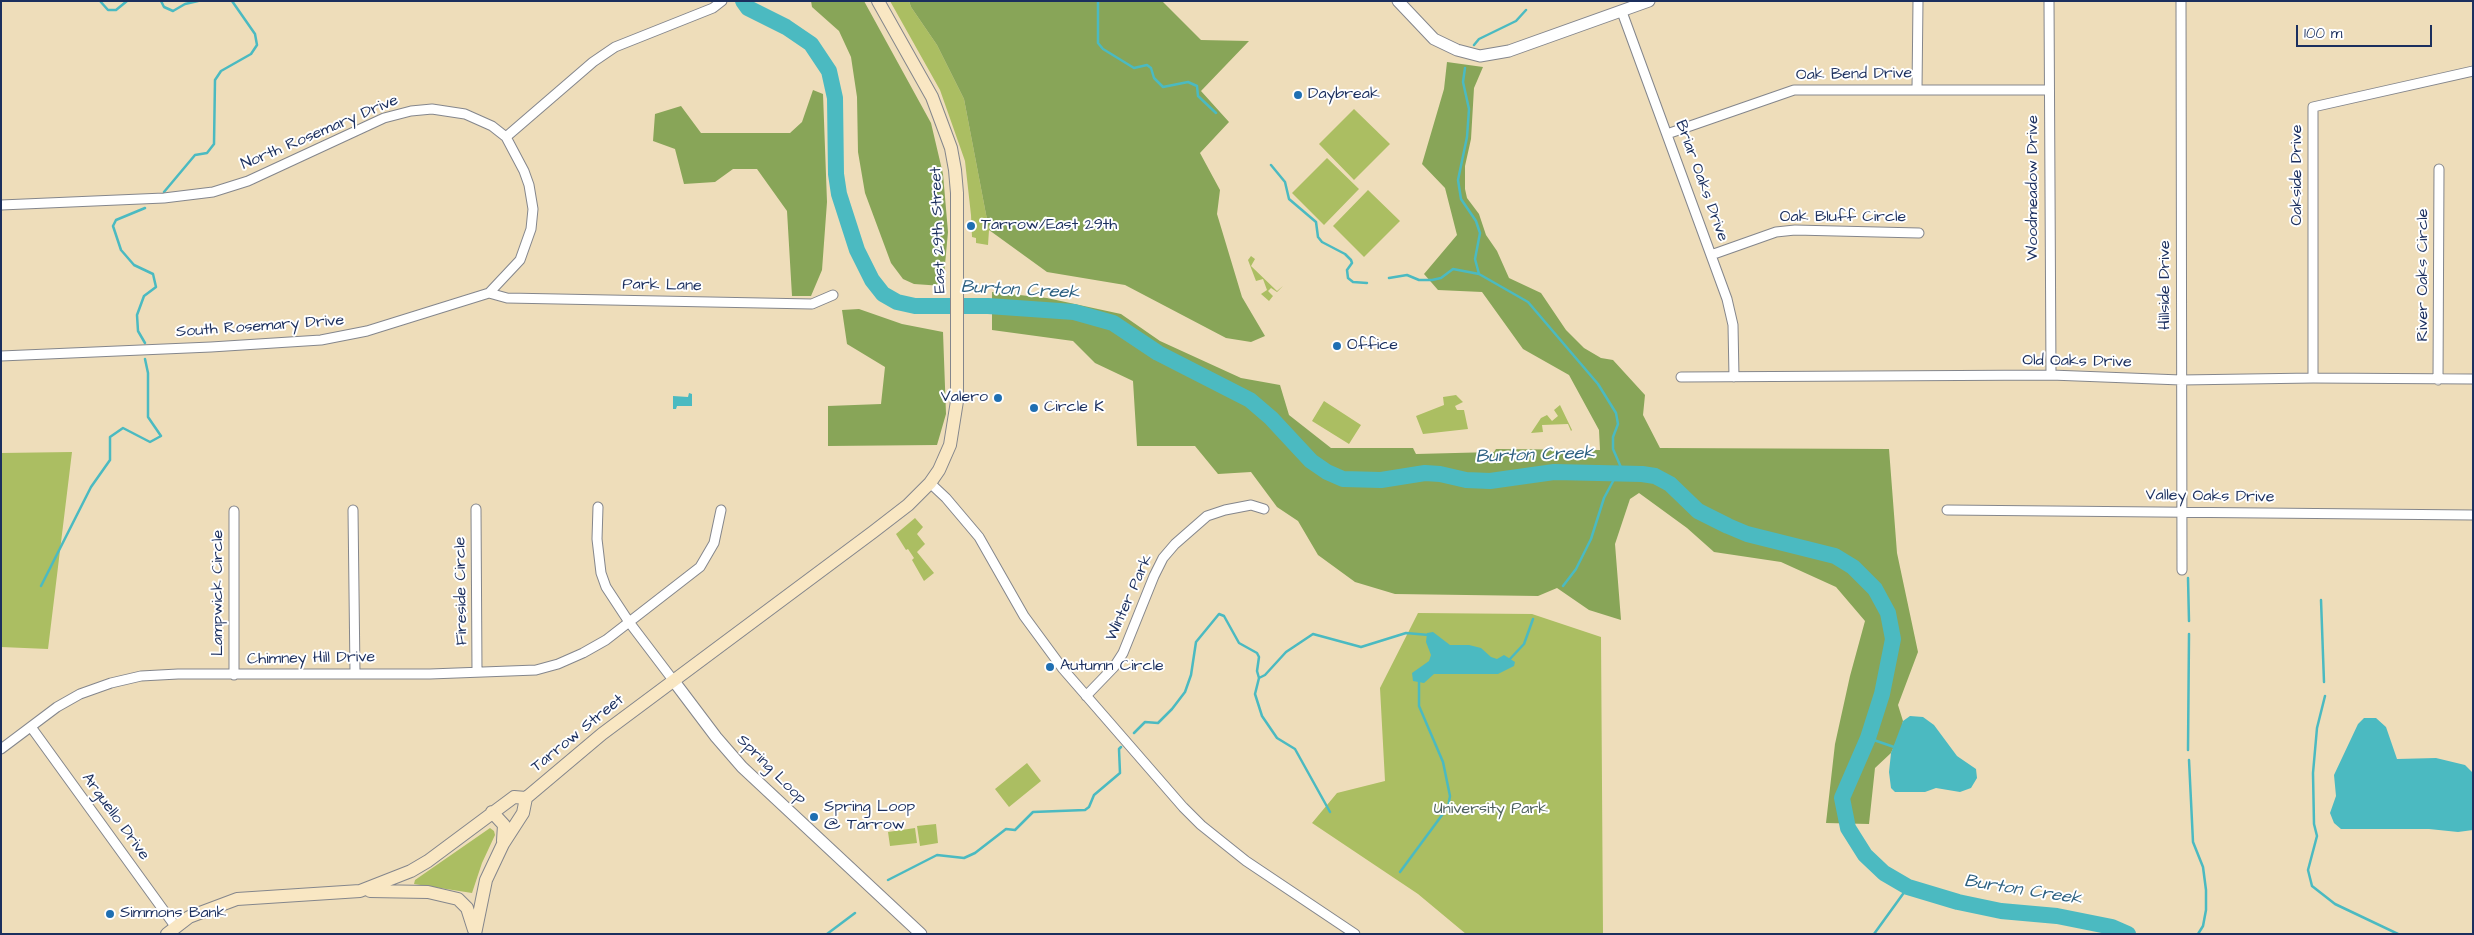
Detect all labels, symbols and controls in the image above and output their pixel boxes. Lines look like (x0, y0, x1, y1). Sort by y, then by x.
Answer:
scale bar (2299, 15, 2435, 47)
text: 100 m (2304, 23, 2343, 44)
street label: Oak Bend Drive (1796, 64, 1912, 86)
place label: Daybreak (1308, 85, 1380, 105)
marker: Daybreak (1292, 89, 1304, 101)
street label: North Rosemary Drive (238, 91, 402, 175)
street label: Woodmeadow Drive (2024, 115, 2044, 261)
street label: Briar Oaks Drive (1670, 118, 1732, 244)
street label: Oakside Drive (2288, 125, 2308, 225)
street label: East 29th Street (927, 166, 951, 294)
street label: Oak Bluff Circle (1780, 208, 1906, 228)
street label: River Oaks Circle (2414, 208, 2434, 342)
place label: Tarrow/East 29th (981, 216, 1117, 236)
marker: Tarrow/East 29th (965, 220, 977, 232)
street label: Hillside Drive (2156, 240, 2176, 330)
street label: Park Lane (622, 276, 702, 296)
water label: Burton Creek (960, 277, 1080, 305)
street label: South Rosemary Drive (175, 312, 345, 342)
place label: Office (1347, 336, 1398, 356)
marker: Office (1331, 340, 1343, 352)
street label: Old Oaks Drive (2022, 351, 2132, 373)
place label: Valero (941, 388, 988, 408)
marker: Valero (992, 392, 1004, 404)
place label: Circle K (1044, 398, 1104, 418)
marker: Circle K (1028, 402, 1040, 414)
water label: Burton Creek (1475, 443, 1595, 469)
street label: Valley Oaks Drive (2145, 486, 2275, 508)
street label: Lampwick Circle (209, 530, 229, 656)
street label: Fireside Circle (451, 537, 473, 645)
street label: Winter Park (1102, 552, 1158, 644)
street label: Chimney Hill Drive (247, 648, 375, 670)
place label: Autumn Circle (1060, 657, 1164, 677)
marker: Autumn Circle (1044, 661, 1056, 673)
street label: Tarrow Street (528, 691, 628, 777)
street label: Spring Loop (732, 731, 810, 809)
street label: Arguello Drive (77, 770, 153, 864)
place label: Spring Loop @ Tarrow (824, 798, 915, 836)
park label: University Park (1434, 800, 1548, 820)
marker: Spring Loop @ Tarrow (808, 811, 820, 823)
water label: Burton Creek (1963, 871, 2083, 911)
place label: Simmons Bank (120, 904, 226, 924)
marker: Simmons Bank (104, 908, 116, 920)

